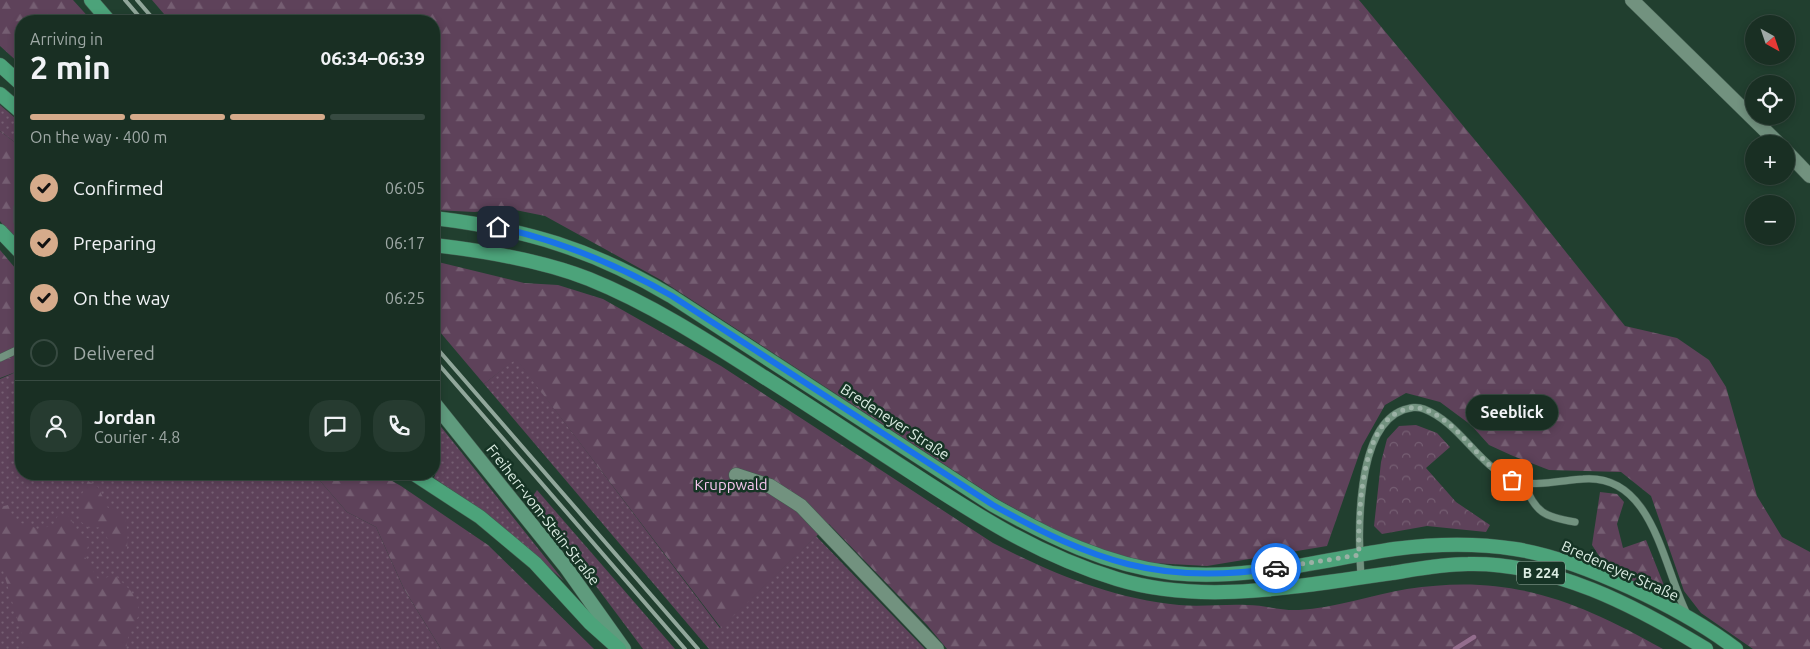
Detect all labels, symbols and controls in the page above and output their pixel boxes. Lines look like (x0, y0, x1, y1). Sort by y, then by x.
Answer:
north arrow (1745, 15, 1795, 65)
map controls (1745, 15, 1795, 245)
text: Arriving in (30, 30, 103, 48)
text: 06:34–06:39 (320, 47, 425, 69)
text: 2 min (30, 49, 111, 85)
button: locate (1745, 75, 1795, 125)
text: On the way · 400 m (30, 128, 167, 146)
button: + (1745, 135, 1795, 185)
icon: check (30, 174, 58, 202)
text: Confirmed (73, 177, 164, 199)
text: 06:05 (385, 179, 425, 197)
button: − (1745, 195, 1795, 245)
pin (477, 206, 519, 248)
icon: home (484, 213, 512, 241)
icon: check (30, 229, 58, 257)
text: Preparing (73, 232, 157, 254)
text: 06:17 (385, 234, 425, 252)
icon: check (30, 284, 58, 312)
text: On the way (73, 287, 170, 309)
text: 06:25 (385, 289, 425, 307)
text: Delivered (73, 342, 155, 364)
street label: Bredeneyer Straße (838, 380, 953, 463)
callout: Seeblick (1466, 395, 1558, 430)
button: person (30, 400, 82, 452)
button: chat (309, 400, 361, 452)
button: phone (373, 400, 425, 452)
text: Seeblick (1480, 403, 1544, 421)
text: Jordan (94, 406, 156, 428)
text: Courier · 4.8 (94, 428, 180, 446)
street label: Freiherr-vom-Stein-Straße (483, 441, 604, 588)
pin (1491, 459, 1533, 501)
icon: bag (1498, 466, 1526, 494)
park label: Kruppwald (695, 476, 767, 493)
street label: Bredeneyer Straße (1559, 537, 1681, 604)
courier (1251, 543, 1301, 593)
icon: car (1262, 554, 1290, 582)
road number: B 224 (1517, 562, 1565, 584)

